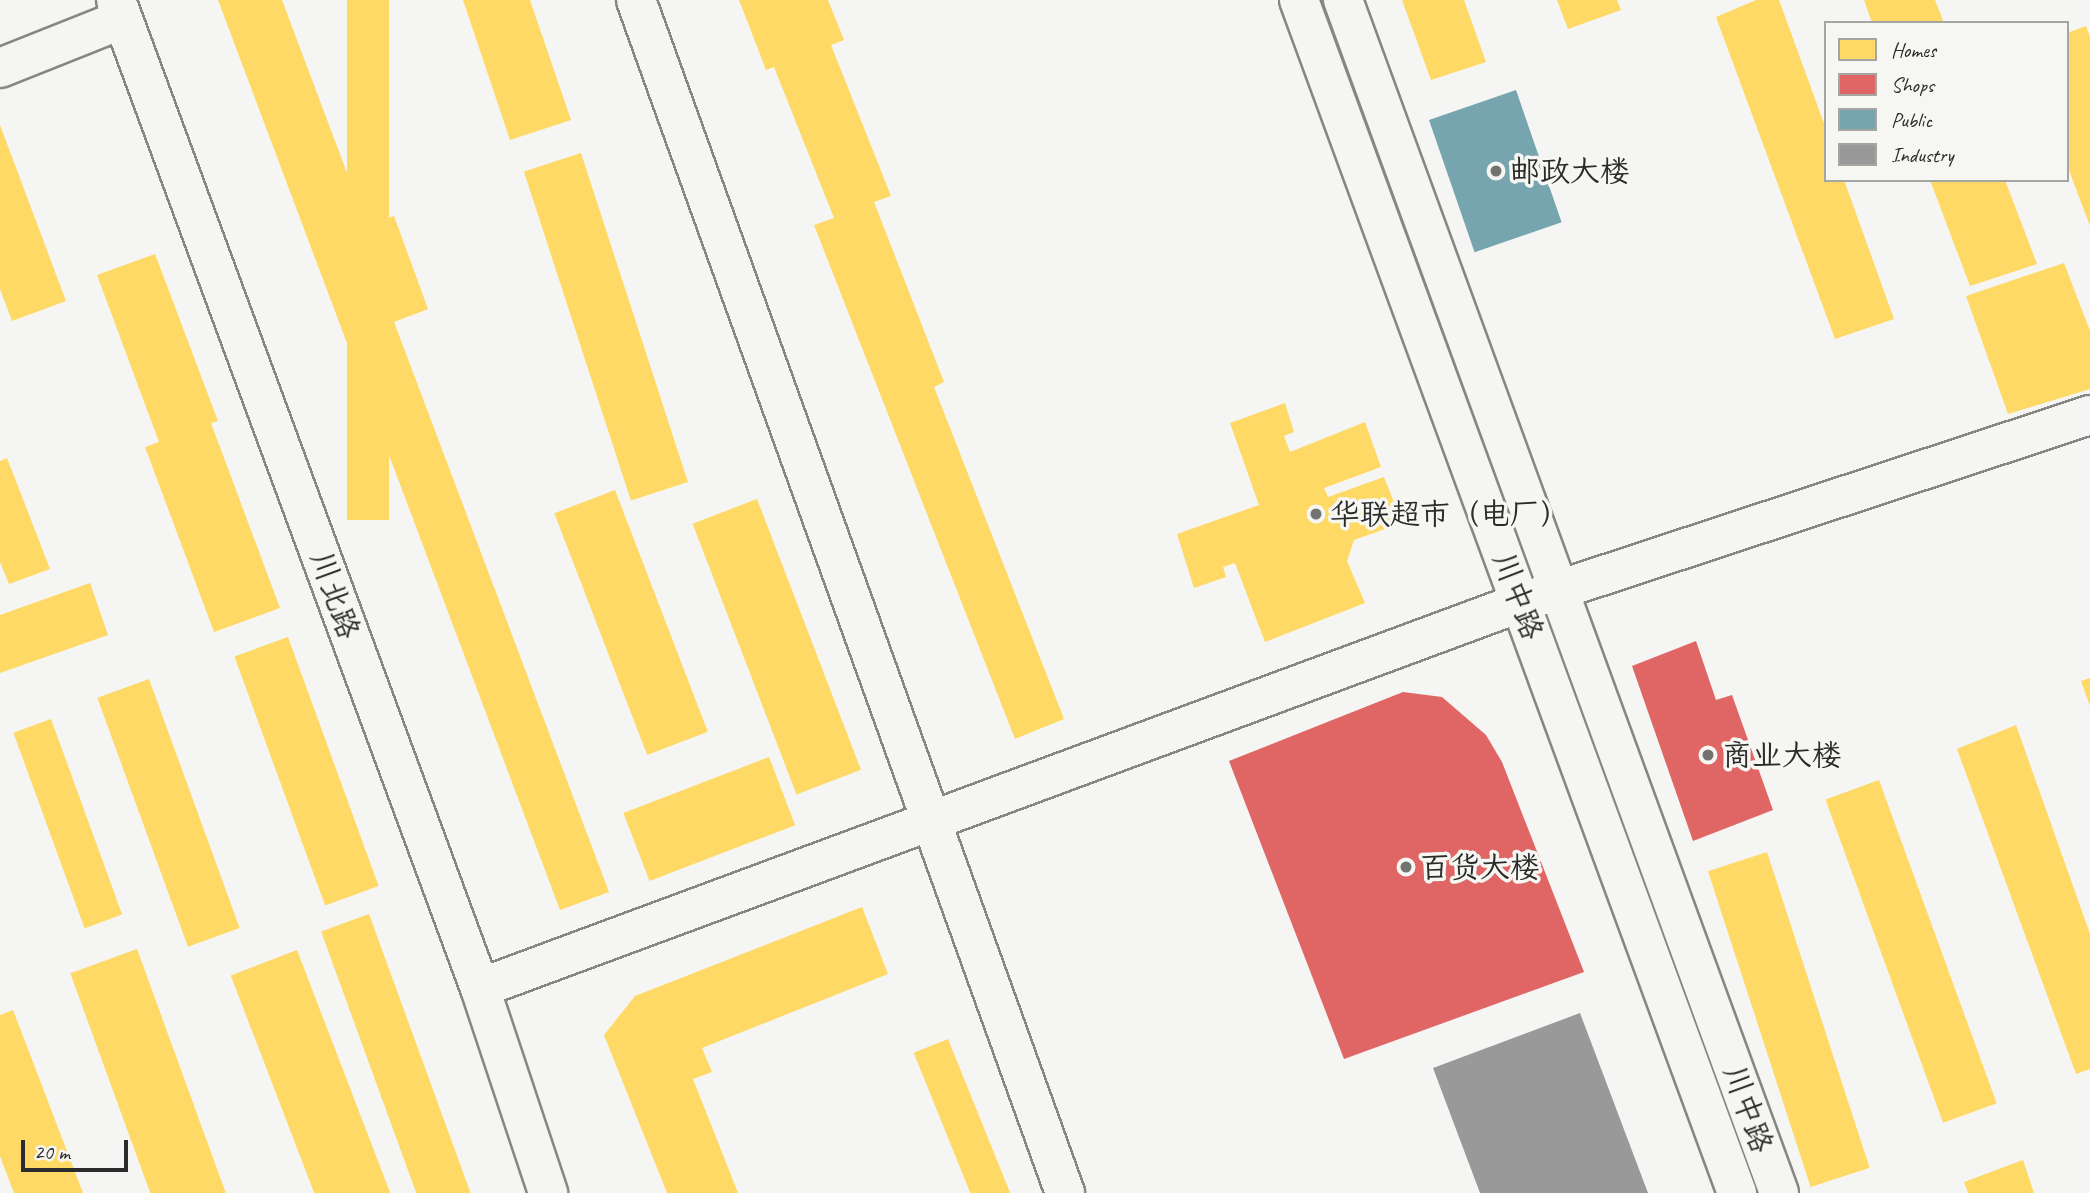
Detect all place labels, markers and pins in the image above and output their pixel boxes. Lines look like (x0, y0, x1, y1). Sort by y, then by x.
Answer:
place label: 邮政大楼 (1510, 153, 1630, 189)
marker: 邮政大楼 (1488, 163, 1504, 179)
place label: 华联超市（电厂） (1330, 496, 1570, 532)
marker: 华联超市（电厂） (1308, 506, 1324, 522)
place label: 商业大楼 (1722, 737, 1842, 773)
marker: 商业大楼 (1700, 747, 1716, 763)
place label: 百货大楼 (1420, 849, 1540, 885)
marker: 百货大楼 (1398, 859, 1414, 875)

